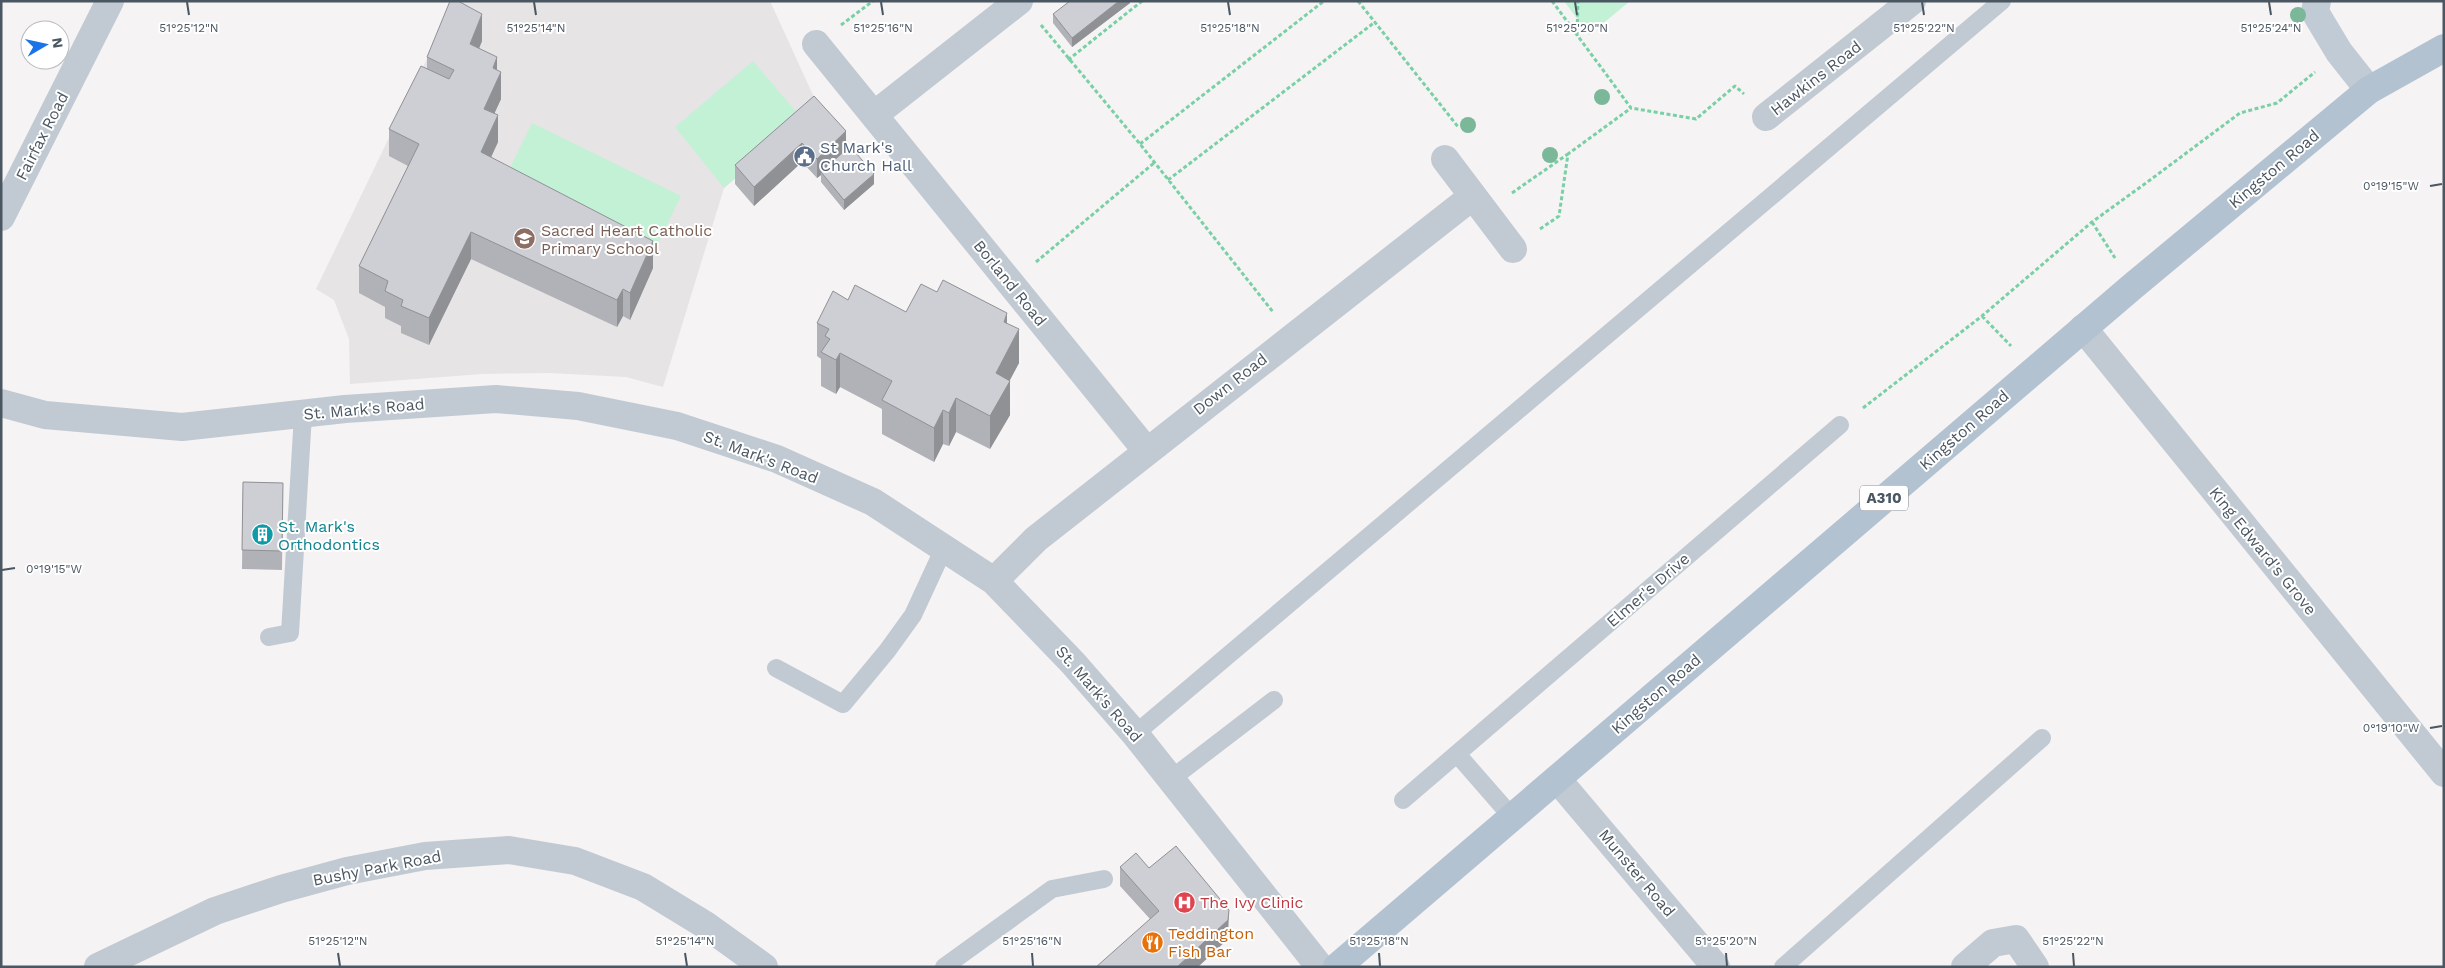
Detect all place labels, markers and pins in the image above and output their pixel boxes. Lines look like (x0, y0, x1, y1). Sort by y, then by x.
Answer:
place label: St Mark's Church Hall (820, 138, 912, 175)
public building icon: St Mark's Church Hall (792, 144, 816, 168)
place label: Sacred Heart Catholic Primary School (541, 221, 712, 258)
school or university icon: Sacred Heart Catholic Primary School (513, 227, 537, 251)
place label: St. Mark's Orthodontics (278, 517, 380, 554)
building icon: St. Mark's Orthodontics (250, 523, 274, 547)
hospital icon: The Ivy Clinic (1172, 890, 1196, 914)
place label: The Ivy Clinic (1200, 893, 1304, 912)
place label: Teddington Fish Bar (1168, 924, 1254, 961)
restaurant icon: Teddington Fish Bar (1140, 930, 1164, 954)

